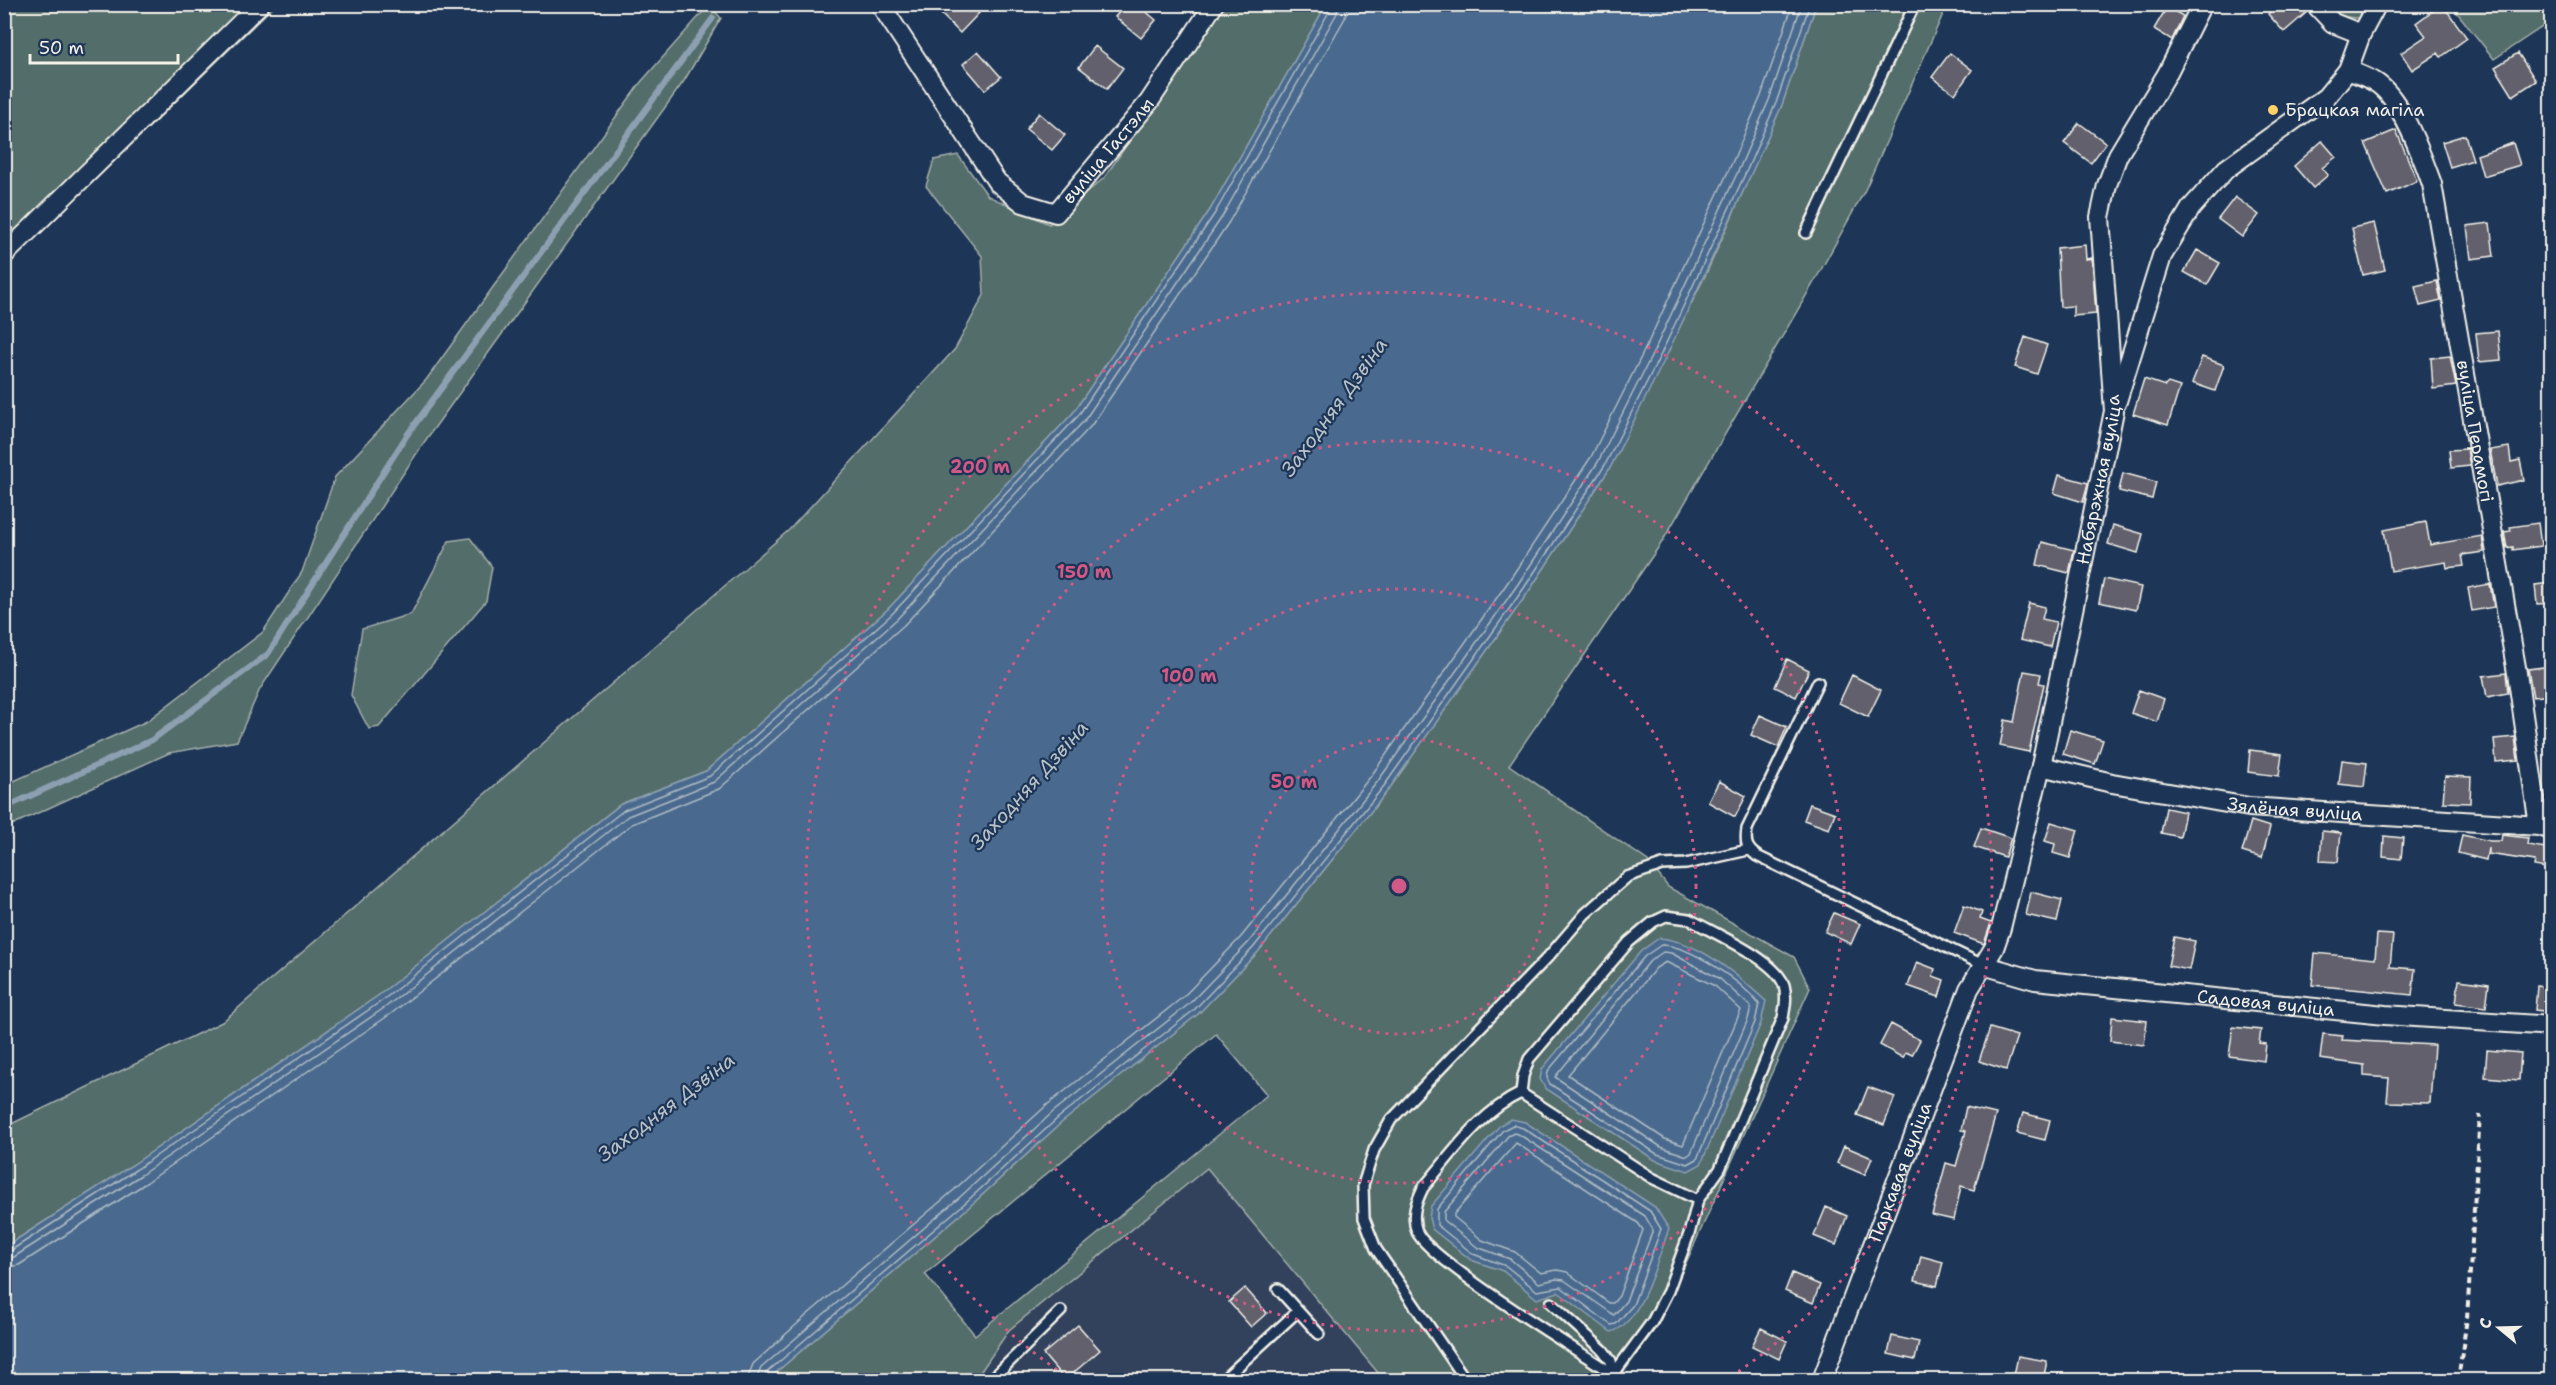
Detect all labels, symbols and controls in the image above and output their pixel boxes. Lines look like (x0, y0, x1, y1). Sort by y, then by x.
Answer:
scale bar (30, 27, 178, 65)
text: 50 m (39, 36, 84, 60)
street label: вуліца Гастэлы (1057, 93, 1160, 209)
place label: Брацкая магіла (2285, 98, 2424, 122)
marker: Брацкая магіла (2266, 103, 2280, 117)
water label: Заходняя Дзвіна (1275, 332, 1393, 482)
street label: вуліца Перамогі (2451, 358, 2499, 504)
street label: Набярэжная вуліца (2071, 394, 2127, 567)
text: 200 m (950, 455, 1011, 479)
text: 150 m (1057, 560, 1112, 584)
text: 100 m (1161, 664, 1217, 688)
water label: Заходняя Дзвіна (964, 715, 1094, 855)
text: 50 m (1271, 770, 1318, 794)
street label: Зялёная вуліца (2225, 791, 2363, 826)
centre of rings (1389, 876, 1409, 896)
street label: Садовая вуліца (2196, 984, 2336, 1022)
water label: Заходняя Дзвіна (592, 1047, 740, 1167)
street label: Паркавая вуліца (1863, 1099, 1937, 1245)
north arrow (2469, 1298, 2529, 1358)
text: С (2474, 1315, 2497, 1331)

